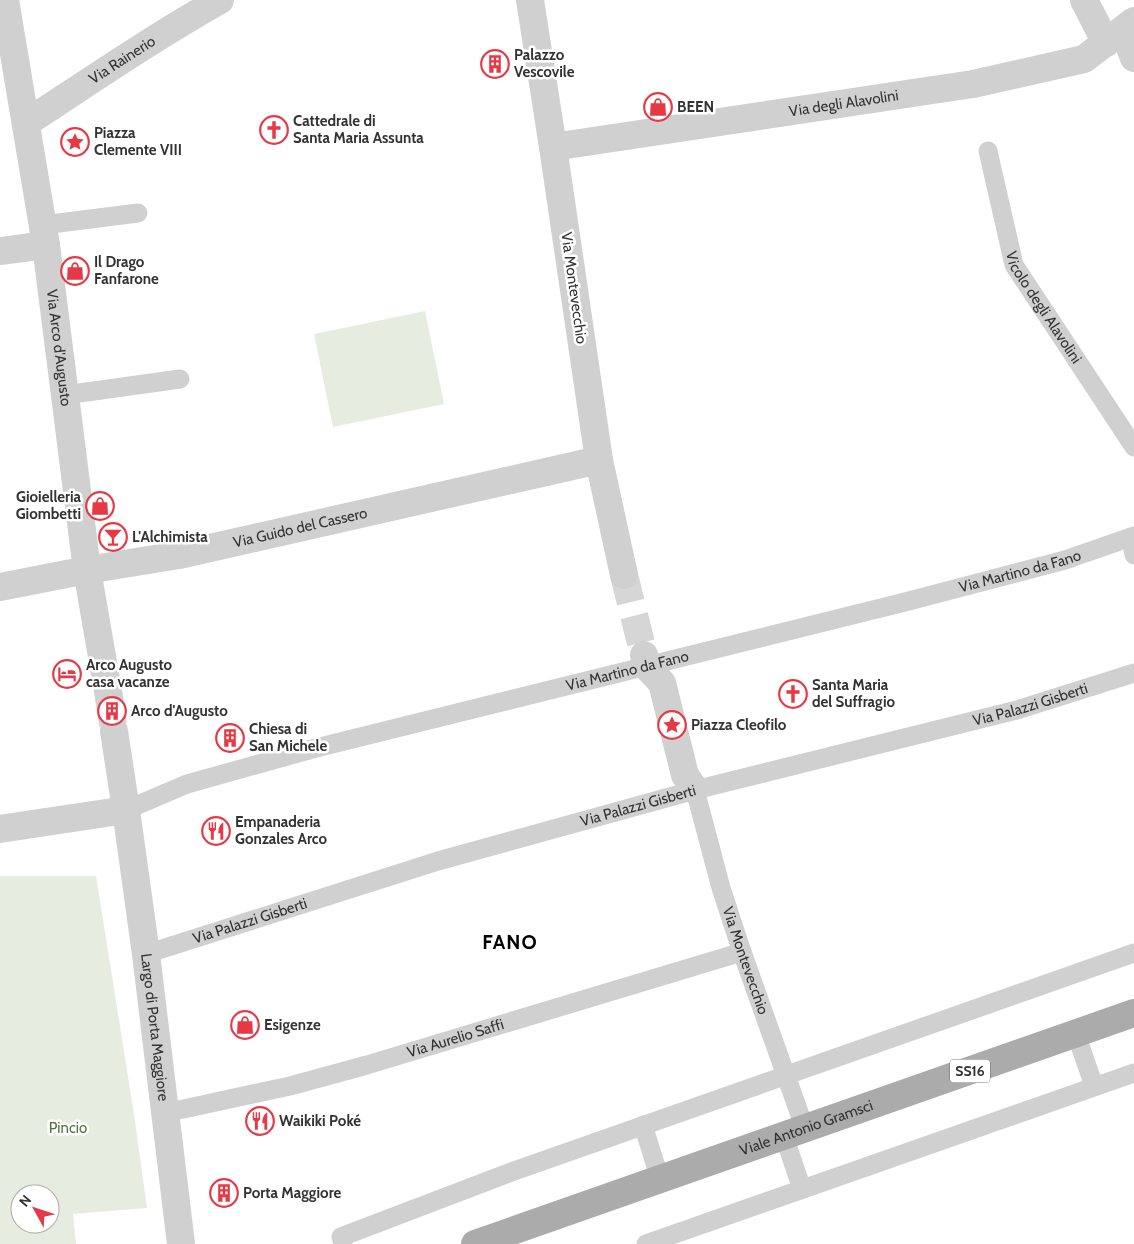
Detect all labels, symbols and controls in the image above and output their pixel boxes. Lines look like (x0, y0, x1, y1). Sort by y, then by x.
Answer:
street label: Via Rainerio (86, 32, 159, 88)
place label: Palazzo Vescovile (514, 46, 575, 81)
building icon: Palazzo Vescovile (480, 49, 510, 79)
street label: Via degli Alavolini (788, 86, 900, 120)
shop icon: BEEN (643, 92, 673, 122)
place label: BEEN (677, 98, 714, 116)
place label: Cattedrale di Santa Maria Assunta (293, 112, 424, 147)
church icon: Cattedrale di Santa Maria Assunta (259, 115, 289, 145)
place label: Piazza Clemente VIII (94, 124, 182, 159)
place icon: Piazza Clemente VIII (60, 127, 90, 157)
street label: Via Montevecchio (557, 231, 591, 345)
street label: Vicolo degli Alavolini (1002, 249, 1085, 367)
place label: Il Drago Fanfarone (94, 253, 159, 288)
shop icon: Il Drago Fanfarone (60, 256, 90, 286)
street label: Via Arco d'Augusto (43, 288, 75, 407)
place label: Gioielleria Giombetti (16, 488, 82, 523)
shop icon: Gioielleria Giombetti (85, 491, 115, 521)
street label: Via Guido del Cassero (231, 504, 369, 551)
bar icon: L'Alchimista (98, 522, 128, 552)
place label: L'Alchimista (132, 528, 208, 546)
street label: Via Martino da Fano (957, 546, 1083, 596)
street label: Via Martino da Fano (564, 647, 690, 695)
place label: Arco Augusto casa vacanze (86, 656, 173, 691)
hotel icon: Arco Augusto casa vacanze (52, 659, 82, 689)
place label: Santa Maria del Suffragio (812, 676, 895, 711)
church icon: Santa Maria del Suffragio (778, 679, 808, 709)
street label: Via Palazzi Gisberti (971, 679, 1090, 730)
building icon: Arco d'Augusto (97, 696, 127, 726)
place label: Arco d'Augusto (131, 702, 228, 720)
place icon: Piazza Cleofilo (657, 710, 687, 740)
place label: Piazza Cleofilo (691, 716, 787, 734)
place label: Chiesa di San Michele (249, 720, 327, 755)
building icon: Chiesa di San Michele (215, 723, 245, 753)
street label: Via Palazzi Gisberti (578, 781, 698, 830)
place label: Empanaderia Gonzales Arco (235, 813, 328, 848)
restaurant icon: Empanaderia Gonzales Arco (201, 816, 231, 846)
street label: Via Palazzi Gisberti (190, 894, 309, 948)
street label: Via Montevecchio (719, 904, 772, 1017)
district label: FANO (482, 930, 538, 954)
street label: Largo di Porta Maggiore (137, 952, 173, 1102)
shop icon: Esigenze (230, 1010, 260, 1040)
street label: Via Aurelio Saffi (405, 1015, 506, 1061)
place label: Esigenze (264, 1016, 321, 1034)
road number: SS16 (950, 1060, 990, 1082)
street label: Viale Antonio Gramsci (737, 1096, 875, 1160)
restaurant icon: Waikiki Poké (245, 1106, 275, 1136)
place label: Waikiki Poké (279, 1112, 361, 1130)
park label: Pincio (49, 1119, 87, 1137)
building icon: Porta Maggiore (209, 1178, 239, 1208)
north arrow (10, 1184, 60, 1234)
place label: Porta Maggiore (243, 1184, 341, 1202)
text: N (15, 1191, 35, 1210)

